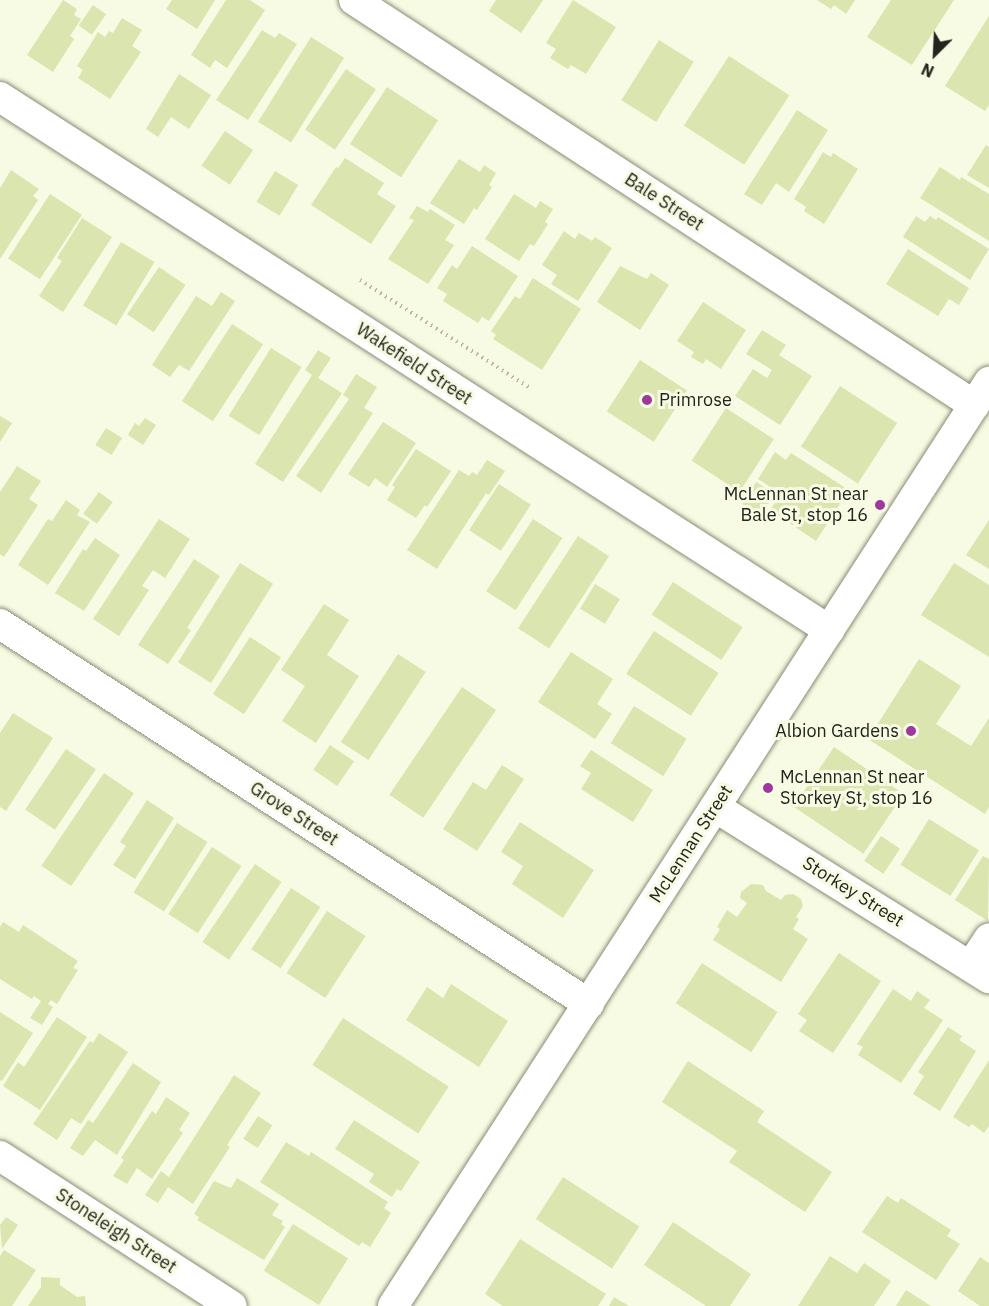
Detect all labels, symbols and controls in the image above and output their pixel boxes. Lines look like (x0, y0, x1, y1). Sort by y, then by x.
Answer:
north arrow (905, 24, 965, 84)
text: N (918, 59, 937, 82)
street label: Bale Street (620, 168, 708, 236)
street label: Wakefield Street (352, 319, 476, 409)
place label: Primrose (659, 389, 732, 411)
marker: Primrose (640, 393, 654, 407)
place label: McLennan St near Bale St, stop 16 (724, 484, 868, 526)
marker: McLennan St near Bale St, stop 16 (873, 498, 887, 512)
place label: Albion Gardens (775, 720, 899, 742)
marker: Albion Gardens (904, 724, 918, 738)
place label: McLennan St near Storkey St, stop 16 (780, 767, 933, 810)
street label: Grove Street (246, 777, 342, 851)
street label: McLennan Street (645, 781, 737, 907)
marker: McLennan St near Storkey St, stop 16 (761, 781, 775, 795)
street label: Storkey Street (799, 852, 907, 932)
street label: Stoneleigh Street (52, 1184, 180, 1278)

